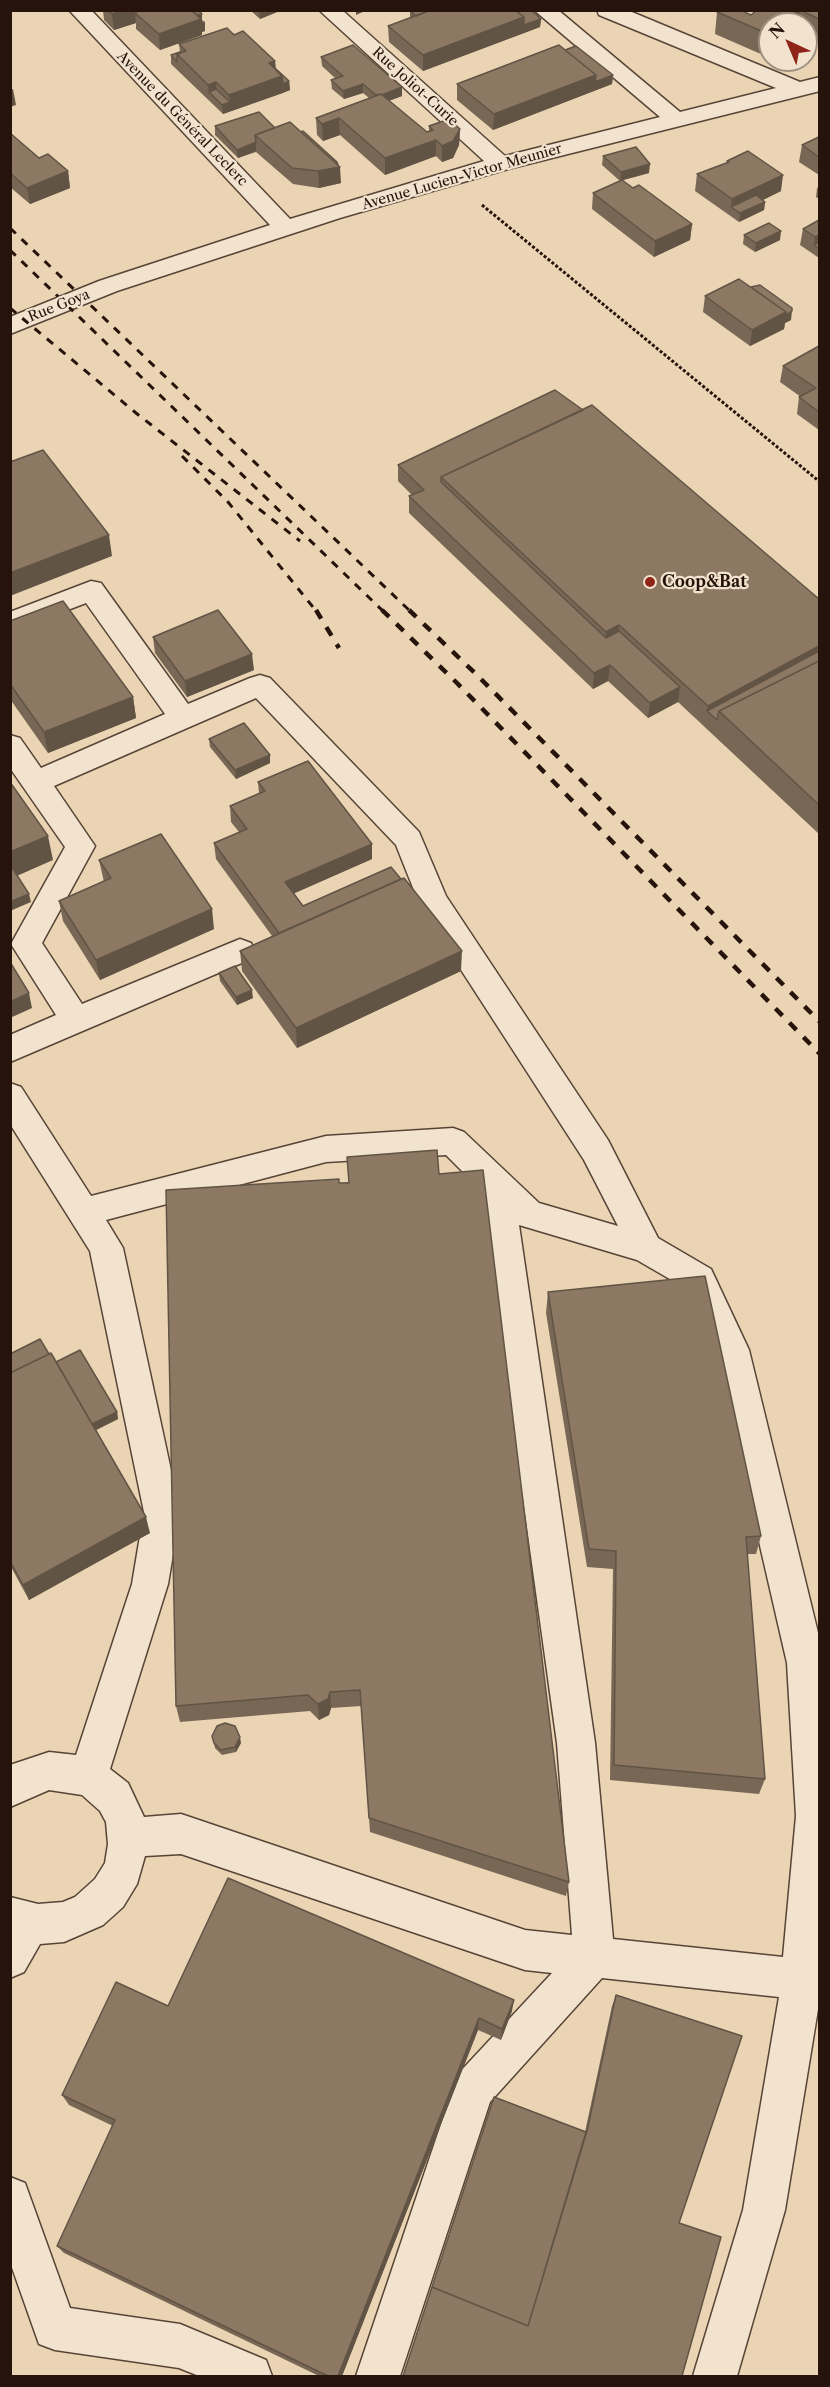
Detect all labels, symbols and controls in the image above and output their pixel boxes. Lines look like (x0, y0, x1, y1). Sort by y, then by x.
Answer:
north arrow (758, 12, 818, 72)
text: N (765, 18, 789, 43)
street label: Rue Joliot-Curie (369, 44, 461, 130)
street label: Avenue du Général Leclerc (113, 48, 251, 190)
street label: Avenue Lucien-Victor Meunier (360, 140, 564, 214)
street label: Rue Goya (26, 286, 92, 326)
place label: Coop&Bat (662, 572, 747, 592)
marker: Coop&Bat (643, 575, 657, 589)

